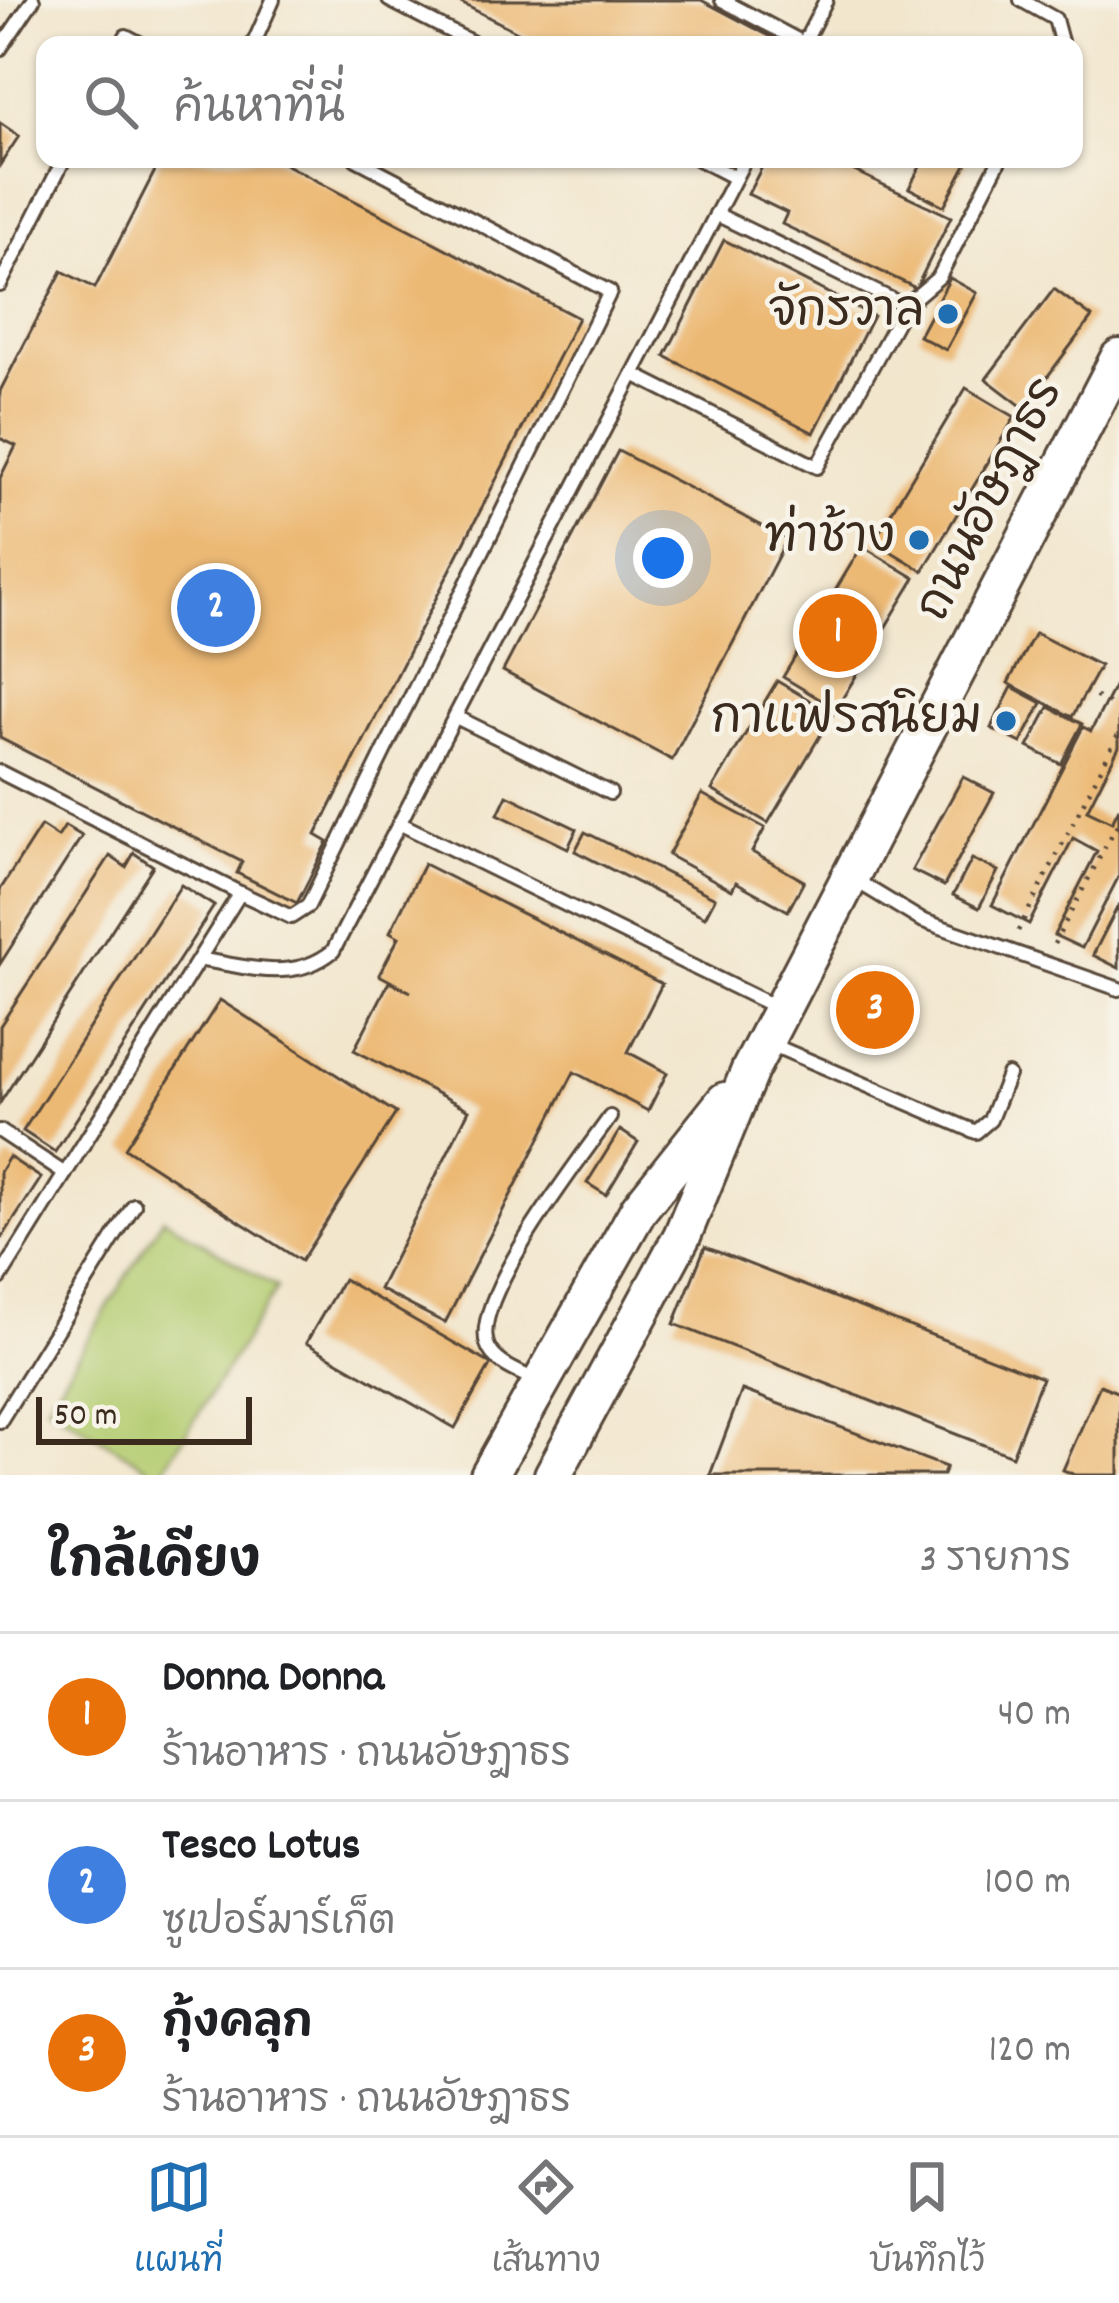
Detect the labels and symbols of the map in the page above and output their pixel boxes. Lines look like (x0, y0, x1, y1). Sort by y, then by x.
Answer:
place label: จักรวาล (768, 280, 924, 349)
marker: จักรวาล (935, 301, 961, 327)
street label: ถนนอัษฎาธร (902, 367, 1084, 635)
place label: ท่าช้าง (764, 504, 895, 575)
marker: ท่าช้าง (906, 527, 932, 553)
your location (633, 528, 693, 588)
pin: 2 (177, 563, 255, 653)
pin: 1 (799, 588, 877, 678)
place label: กาแฟรสนิยม (710, 687, 982, 756)
marker: กาแฟรสนิยม (993, 708, 1019, 734)
pin: 3 (836, 965, 914, 1055)
scale bar (36, 1391, 252, 1444)

